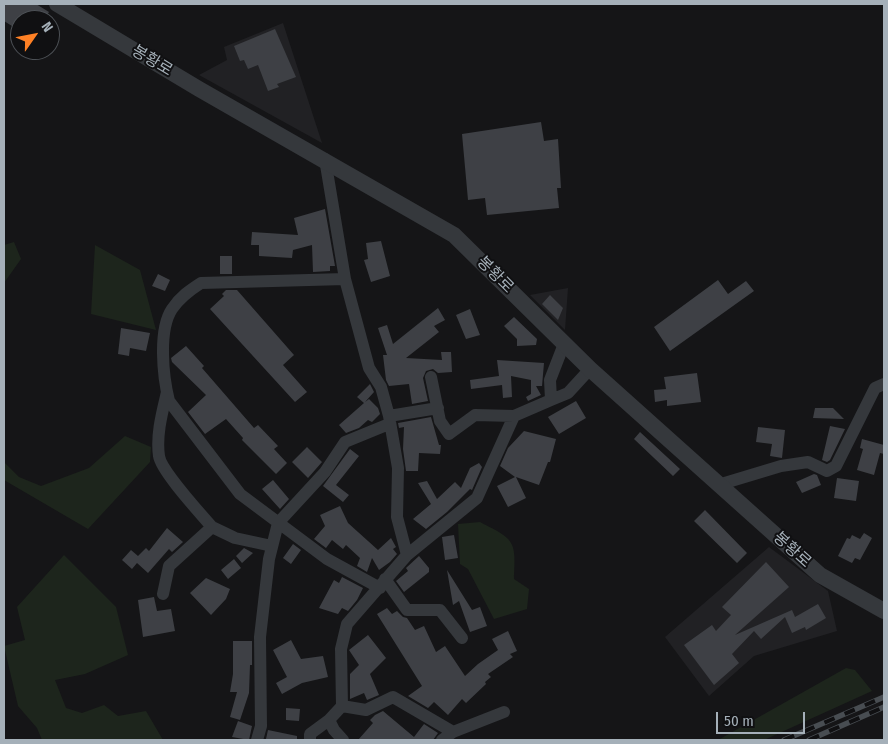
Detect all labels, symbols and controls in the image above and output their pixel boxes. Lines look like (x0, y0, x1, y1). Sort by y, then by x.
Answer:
north arrow (10, 10, 60, 60)
text: N (38, 19, 57, 35)
street label: 봉황로 (128, 41, 176, 81)
street label: 봉황로 (473, 253, 517, 297)
street label: 봉황로 (769, 528, 815, 572)
scale bar (718, 702, 807, 734)
text: 50 m (724, 712, 754, 730)

